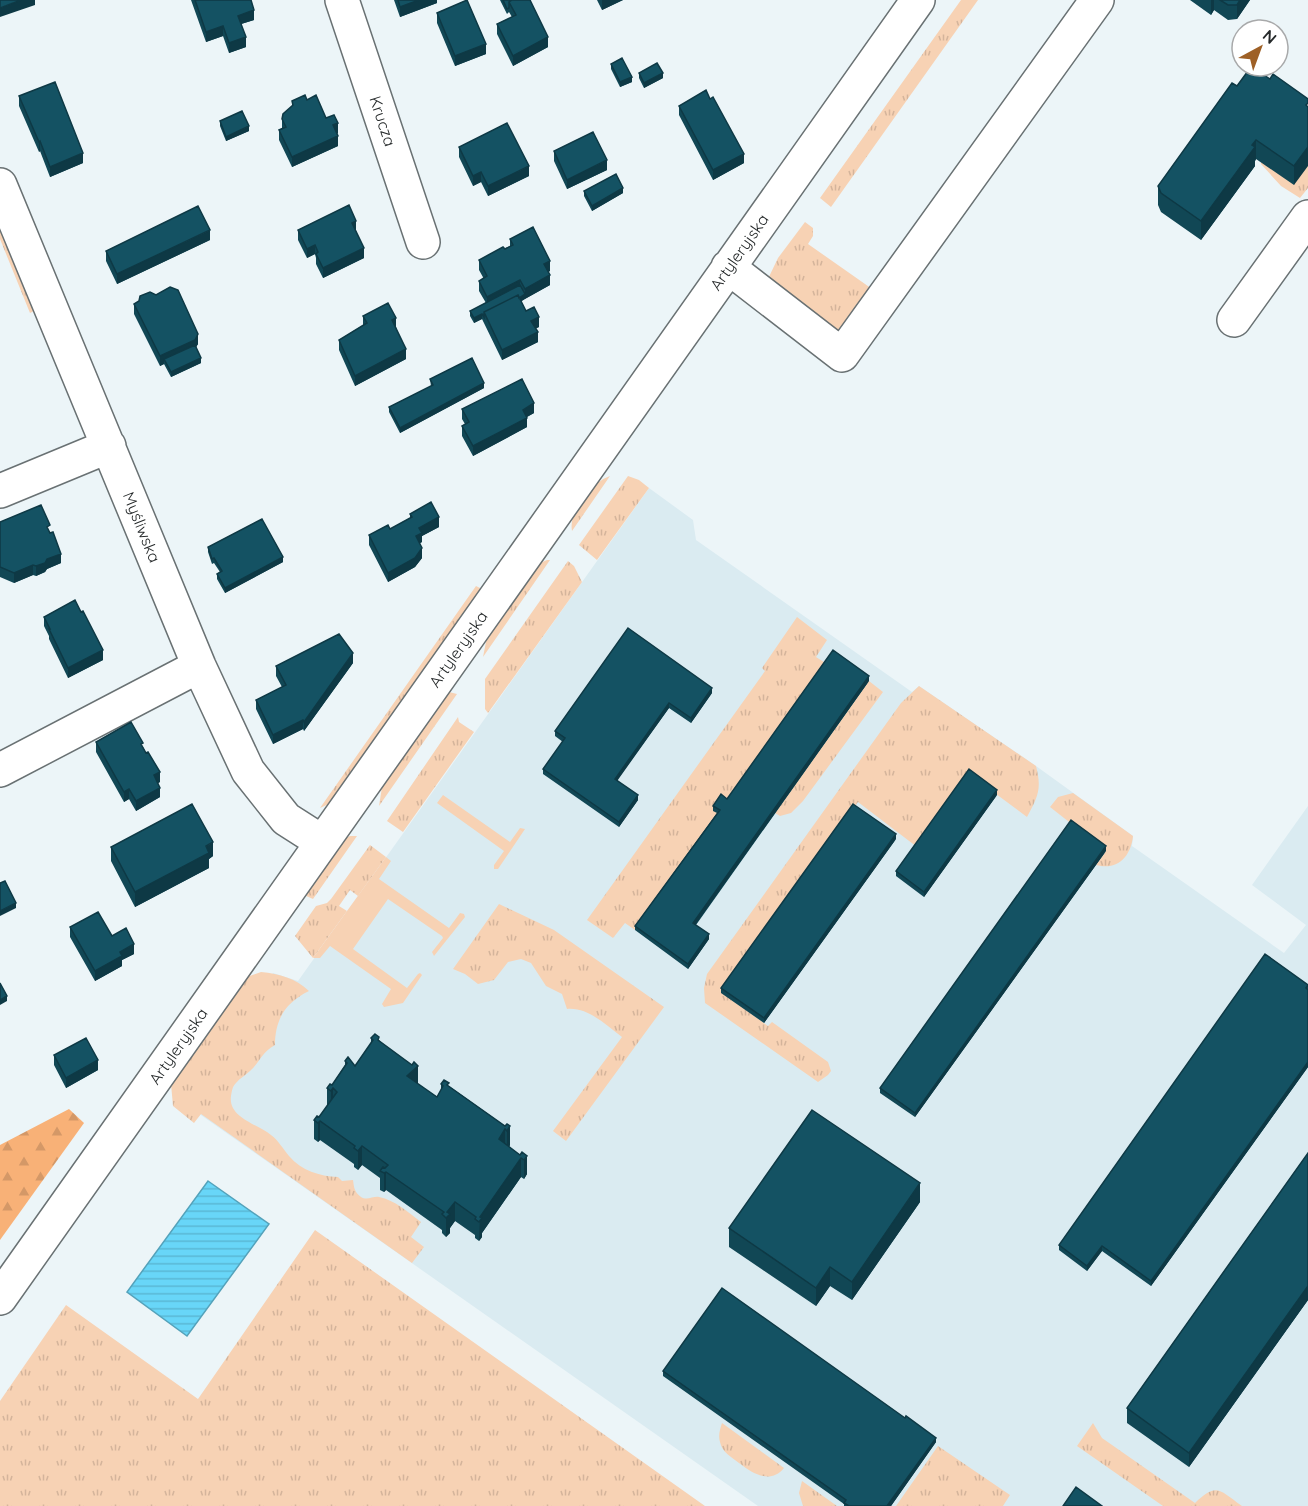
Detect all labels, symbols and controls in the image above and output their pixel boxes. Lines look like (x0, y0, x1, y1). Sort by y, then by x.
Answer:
north arrow (1230, 18, 1290, 78)
text: N (1259, 25, 1281, 48)
street label: Krucza (366, 93, 400, 149)
street label: Artyleryjska (705, 210, 773, 294)
street label: Myśliwska (119, 489, 165, 565)
street label: Artyleryjska (424, 607, 492, 691)
street label: Artyleryjska (144, 1004, 212, 1088)

